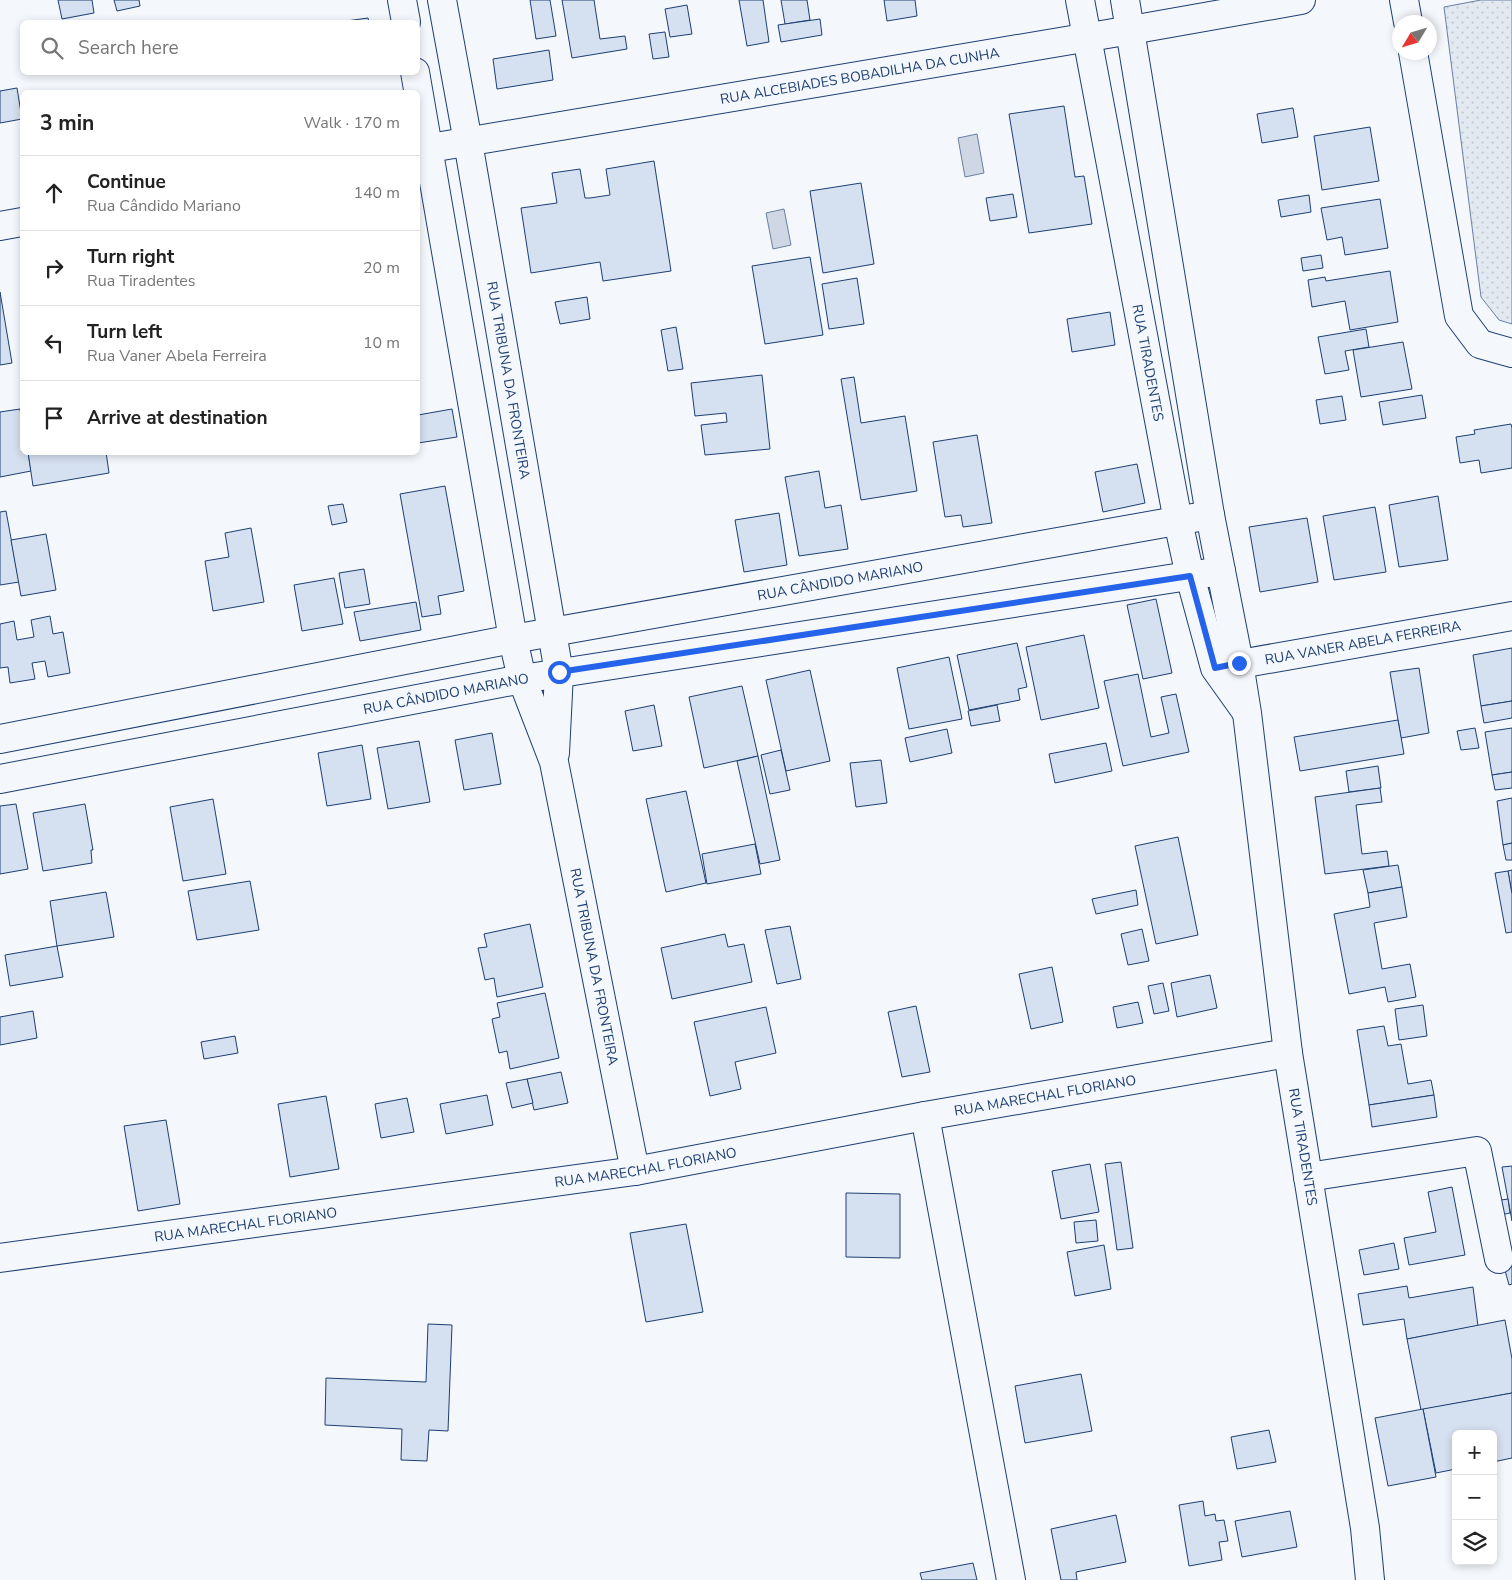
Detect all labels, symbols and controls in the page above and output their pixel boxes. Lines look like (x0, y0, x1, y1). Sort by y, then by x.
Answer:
north arrow (1392, 15, 1437, 60)
search box (20, 20, 420, 75)
icon: search (38, 34, 66, 62)
text: Search here (78, 35, 179, 61)
street label: RUA ALCEBIADES BOBADILHA DA CUNHA (719, 43, 1001, 109)
text: 3 min (40, 109, 94, 137)
text: Walk · 170 m (304, 112, 400, 134)
text: Continue (87, 169, 166, 195)
icon: ahead (40, 179, 68, 207)
text: 140 m (353, 182, 400, 204)
text: Rua Cândido Mariano (87, 195, 241, 217)
text: Turn right (87, 244, 174, 270)
icon: right (40, 254, 68, 282)
text: 20 m (363, 257, 400, 279)
text: Rua Tiradentes (87, 270, 195, 292)
street label: RUA TRIBUNA DA FRONTEIRA (482, 280, 535, 481)
street label: RUA TIRADENTES (1127, 303, 1168, 423)
text: Turn left (87, 319, 162, 345)
icon: left (40, 329, 68, 357)
text: 10 m (363, 332, 400, 354)
text: Rua Vaner Abela Ferreira (87, 345, 267, 367)
icon: arrive (40, 404, 68, 432)
text: Arrive at destination (87, 405, 268, 431)
street label: RUA CÂNDIDO MARIANO (756, 557, 925, 605)
street label: RUA VANER ABELA FERREIRA (1263, 616, 1462, 669)
route end (1228, 652, 1251, 675)
route start (548, 661, 571, 684)
street label: RUA CÂNDIDO MARIANO (362, 669, 530, 719)
street label: RUA TRIBUNA DA FRONTEIRA (565, 867, 623, 1067)
street label: RUA MARECHAL FLORIANO (953, 1071, 1138, 1121)
street label: RUA TIRADENTES (1284, 1087, 1322, 1208)
street label: RUA MARECHAL FLORIANO (553, 1143, 738, 1192)
street label: RUA MARECHAL FLORIANO (153, 1203, 338, 1247)
map controls (1452, 1430, 1497, 1565)
button: + (1452, 1430, 1497, 1475)
button: − (1452, 1475, 1497, 1520)
button: layers (1452, 1520, 1497, 1565)

